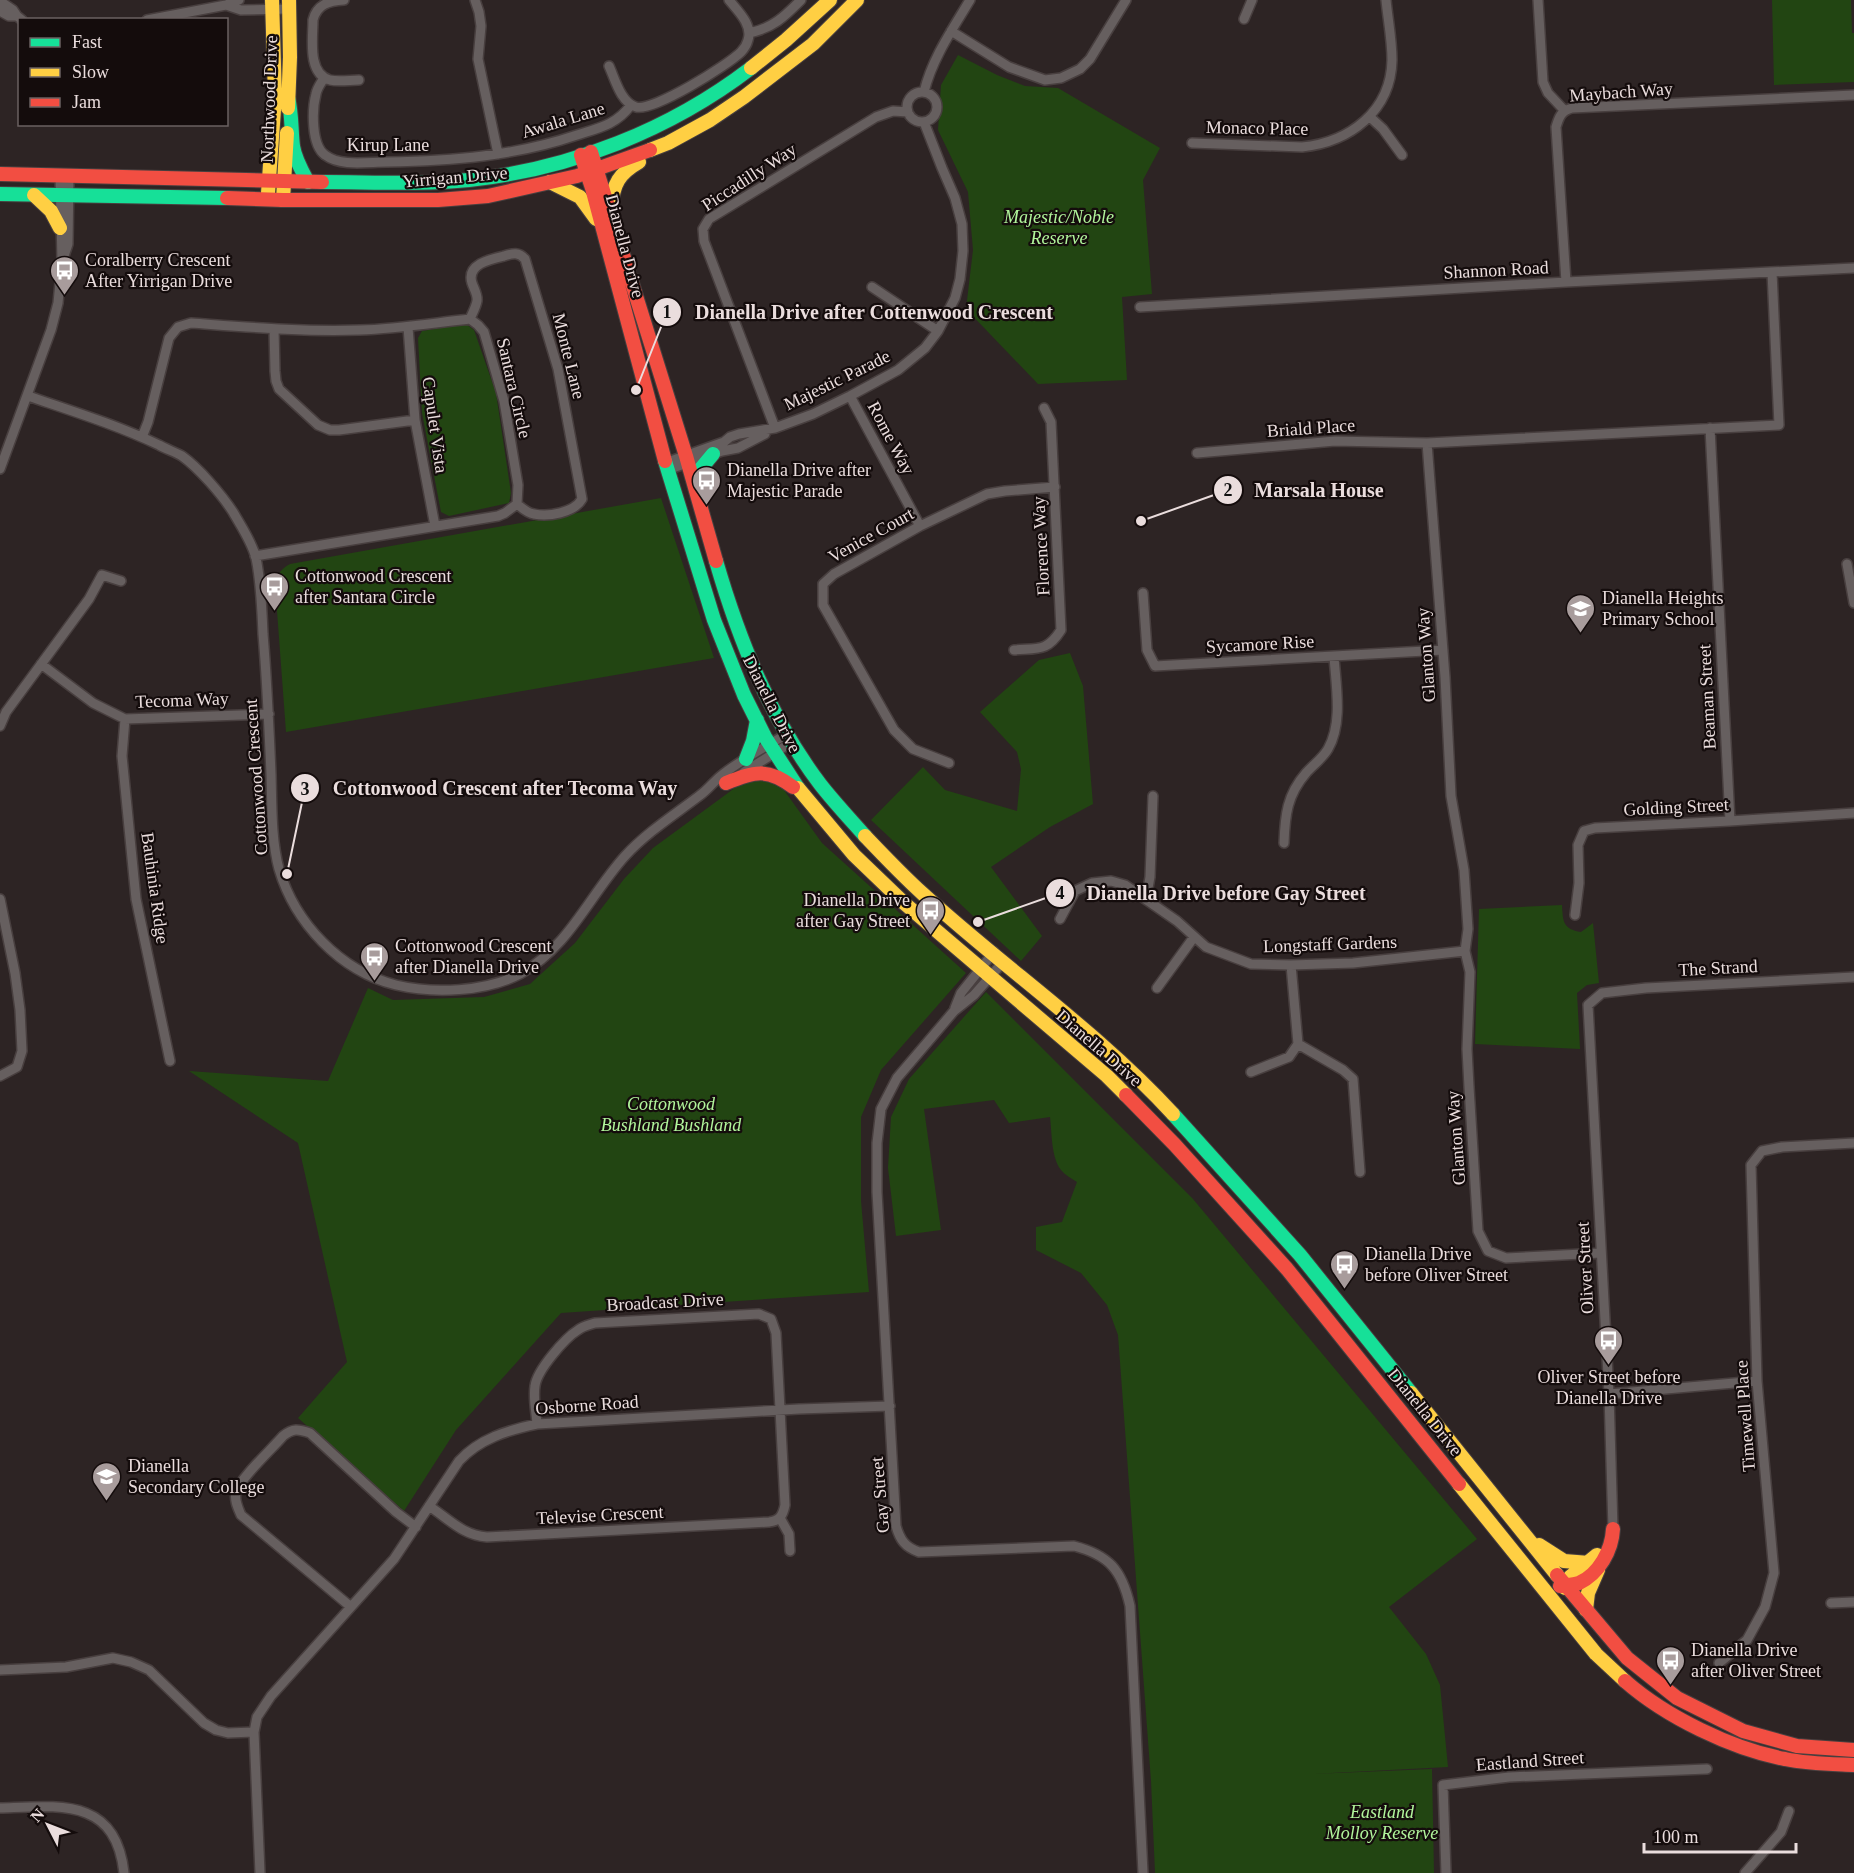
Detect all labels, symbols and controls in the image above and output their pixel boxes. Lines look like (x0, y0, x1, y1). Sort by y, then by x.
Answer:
legend (18, 18, 228, 126)
text: Fast (72, 32, 102, 52)
street label: Northwood Drive (257, 35, 281, 163)
text: Slow (72, 62, 109, 82)
street label: Maybach Way (1569, 78, 1673, 106)
text: Jam (72, 92, 101, 112)
street label: Awala Lane (519, 98, 607, 142)
street label: Monaco Place (1206, 117, 1308, 139)
street label: Kirup Lane (347, 135, 429, 155)
street label: Piccadilly Way (698, 139, 800, 215)
street label: Yirrigan Drive (402, 162, 508, 192)
street label: Dianella Drive (602, 192, 648, 300)
park label: Majestic/Noble Reserve (1003, 207, 1114, 248)
place label: Coralberry Crescent After Yirrigan Drive (85, 250, 232, 291)
bus stop icon: Coralberry Crescent After Yirrigan Drive (48, 254, 80, 296)
street label: Shannon Road (1443, 257, 1549, 283)
callout: Dianella Drive after Cottenwood Crescent (652, 293, 1065, 331)
text: Dianella Drive after Cottenwood Crescent (695, 301, 1053, 323)
text: 1 (663, 302, 672, 322)
street label: Monte Lane (549, 311, 589, 401)
street label: Santara Circle (493, 336, 535, 440)
street label: Majestic Parade (781, 346, 893, 414)
street label: Capulet Vista (418, 376, 452, 474)
street label: Rome Way (863, 398, 919, 478)
street label: Briald Place (1266, 415, 1356, 441)
place label: Dianella Drive after Majestic Parade (727, 460, 871, 501)
bus stop icon: Dianella Drive after Majestic Parade (690, 464, 722, 506)
callout: Marsala House (1213, 471, 1396, 509)
text: Marsala House (1254, 479, 1384, 501)
text: 2 (1224, 480, 1233, 500)
street label: Florence Way (1028, 496, 1054, 596)
street label: Venice Court (825, 503, 917, 567)
place label: Cottonwood Crescent after Santara Circle (295, 566, 451, 607)
bus stop icon: Cottonwood Crescent after Santara Circle (258, 570, 290, 612)
place label: Dianella Heights Primary School (1602, 588, 1723, 629)
school or university icon: Dianella Heights Primary School (1565, 592, 1597, 634)
street label: Glanton Way (1413, 607, 1439, 703)
street label: Sycamore Rise (1205, 631, 1315, 657)
street label: Beaman Street (1694, 644, 1720, 750)
street label: Dianella Drive (739, 652, 805, 756)
street label: Tecoma Way (135, 688, 229, 712)
street label: Cottonwood Crescent (241, 698, 271, 856)
callout: Cottonwood Crescent after Tecoma Way (290, 769, 689, 807)
text: Cottonwood Crescent after Tecoma Way (333, 777, 677, 800)
text: 3 (301, 779, 310, 799)
street label: Golding Street (1623, 794, 1729, 820)
street label: Bauhinia Ridge (137, 831, 173, 945)
callout: Dianella Drive before Gay Street (1045, 874, 1378, 912)
text: Dianella Drive before Gay Street (1086, 882, 1366, 905)
text: 4 (1056, 883, 1065, 903)
place label: Dianella Drive after Gay Street (796, 890, 910, 931)
bus stop icon: Dianella Drive after Gay Street (915, 894, 947, 936)
street label: Longstaff Gardens (1263, 932, 1397, 956)
place label: Cottonwood Crescent after Dianella Drive (395, 936, 551, 977)
bus stop icon: Cottonwood Crescent after Dianella Drive (358, 940, 390, 982)
street label: The Strand (1678, 956, 1758, 980)
street label: Dianella Drive (1052, 1006, 1146, 1090)
street label: Glanton Way (1443, 1090, 1469, 1186)
park label: Cottonwood Bushland Bushland (601, 1094, 742, 1135)
street label: Oliver Street (1573, 1221, 1597, 1315)
place label: Dianella Drive before Oliver Street (1365, 1244, 1508, 1285)
bus stop icon: Dianella Drive before Oliver Street (1328, 1248, 1360, 1290)
street label: Broadcast Drive (606, 1289, 724, 1315)
bus stop icon: Oliver Street before Dianella Drive (1593, 1324, 1625, 1366)
street label: Timewell Place (1731, 1360, 1759, 1472)
street label: Dianella Drive (1384, 1364, 1466, 1460)
place label: Oliver Street before Dianella Drive (1538, 1367, 1680, 1408)
street label: Osborne Road (535, 1391, 639, 1419)
place label: Dianella Secondary College (128, 1456, 264, 1497)
street label: Gay Street (867, 1456, 893, 1534)
school or university icon: Dianella Secondary College (91, 1460, 123, 1502)
street label: Televise Crescent (536, 1502, 664, 1528)
place label: Dianella Drive after Oliver Street (1691, 1640, 1821, 1681)
bus stop icon: Dianella Drive after Oliver Street (1654, 1644, 1686, 1686)
street label: Eastland Street (1475, 1747, 1585, 1775)
north arrow (18, 1795, 78, 1855)
park label: Eastland Molloy Reserve (1325, 1802, 1438, 1843)
text: N (27, 1805, 48, 1825)
scale bar (1644, 1816, 1796, 1854)
text: 100 m (1653, 1827, 1699, 1847)

